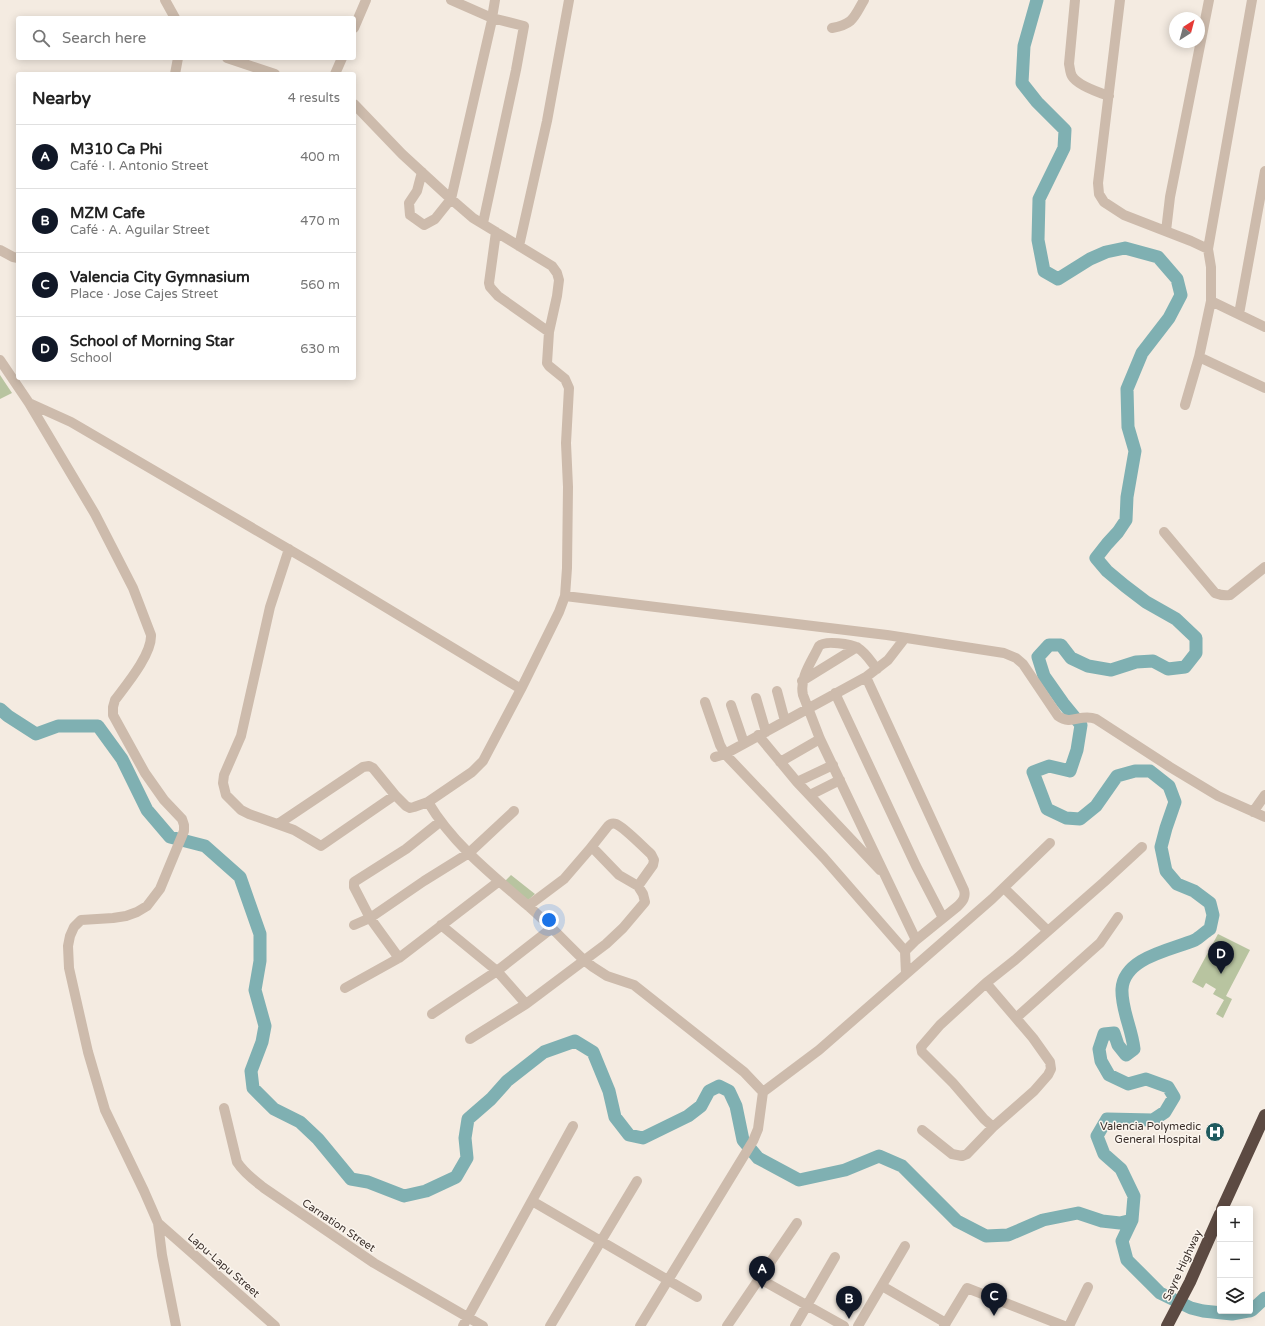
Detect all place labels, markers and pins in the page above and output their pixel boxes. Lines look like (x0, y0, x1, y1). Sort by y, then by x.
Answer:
pin: D (1208, 941, 1234, 974)
place label: Valencia Polymedic General Hospital (1100, 1120, 1201, 1146)
hospital icon: Valencia Polymedic General Hospital (1204, 1121, 1226, 1143)
pin: A (749, 1256, 775, 1289)
pin: C (981, 1283, 1007, 1316)
pin: B (836, 1286, 862, 1319)

